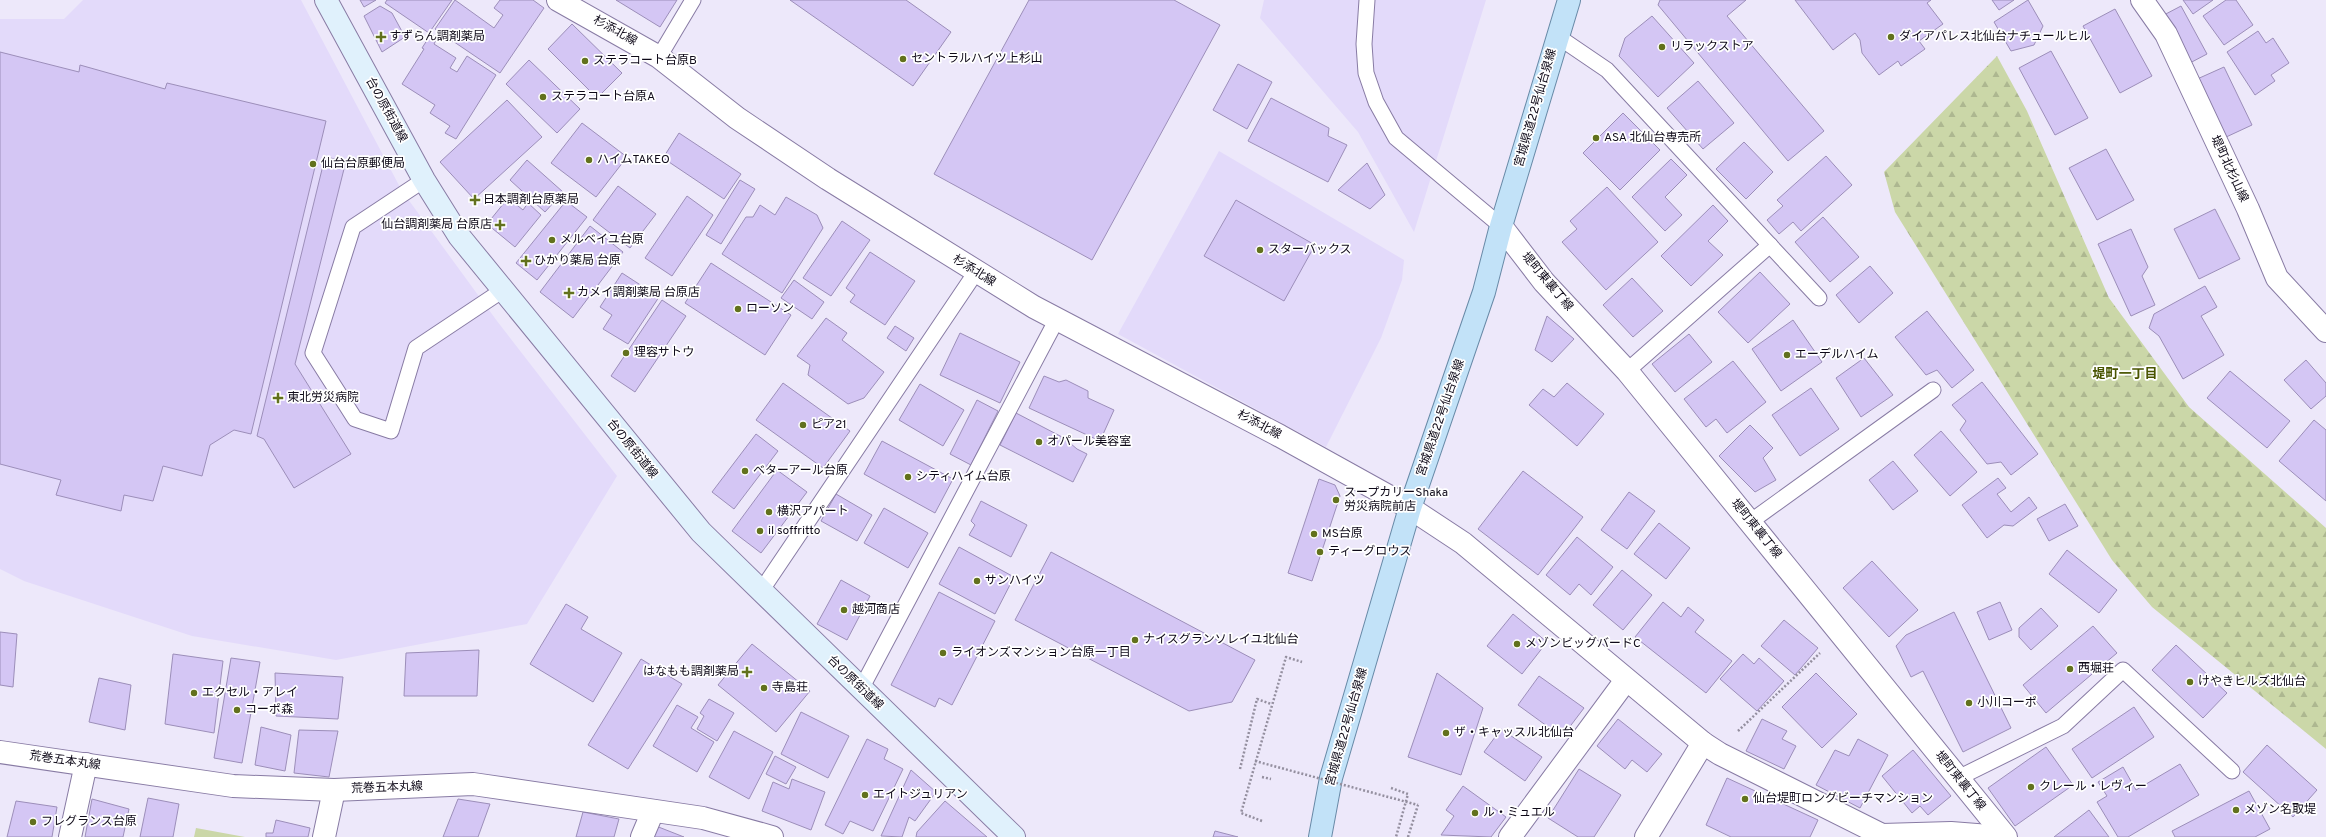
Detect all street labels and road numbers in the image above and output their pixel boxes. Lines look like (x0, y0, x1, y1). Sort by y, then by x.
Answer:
street label: 杉添北線 (590, 12, 640, 50)
street label: 宮城県道22号仙台泉線 (1511, 47, 1561, 169)
street label: 台の原街道線 (362, 75, 410, 145)
street label: 堤町北杉山線 (2207, 133, 2251, 205)
street label: 堤町東裏丁線 (1518, 249, 1576, 315)
street label: 杉添北線 (949, 251, 999, 291)
street label: 宮城県道22号仙台泉線 (1413, 357, 1469, 479)
street label: 杉添北線 (1234, 407, 1284, 443)
street label: 台の原街道線 (603, 416, 661, 482)
street label: 堤町東裏丁線 (1727, 496, 1785, 562)
street label: 台の原街道線 (824, 652, 886, 714)
street label: 宮城県道22号仙台泉線 (1322, 666, 1372, 788)
street label: 荒巻五本丸線 (28, 748, 102, 774)
street label: 堤町東裏丁線 (1931, 748, 1989, 814)
street label: 荒巻五本丸線 (351, 779, 423, 797)

